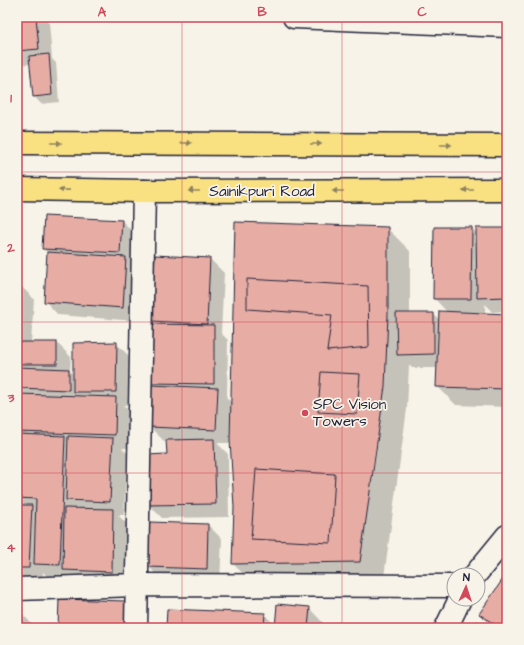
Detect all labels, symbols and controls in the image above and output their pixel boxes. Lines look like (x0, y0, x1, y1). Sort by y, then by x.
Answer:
text: A (98, 3, 107, 21)
text: B (257, 3, 267, 21)
text: C (417, 3, 427, 21)
text: 1 (10, 89, 12, 107)
one-way arrow (50, 140, 63, 146)
one-way arrow (180, 140, 193, 146)
one-way arrow (310, 141, 323, 147)
one-way arrow (440, 141, 452, 148)
street label: Sainikpuri Road (209, 181, 315, 202)
one-way arrow (57, 187, 70, 193)
one-way arrow (461, 187, 474, 193)
one-way arrow (187, 188, 200, 194)
one-way arrow (331, 188, 344, 194)
text: 2 (6, 239, 15, 257)
text: 3 (7, 389, 15, 407)
place label: SPC Vision Towers (313, 394, 387, 432)
marker: SPC Vision Towers (300, 408, 310, 418)
text: 4 (7, 539, 16, 557)
north arrow (446, 567, 486, 607)
text: N (463, 570, 470, 585)

